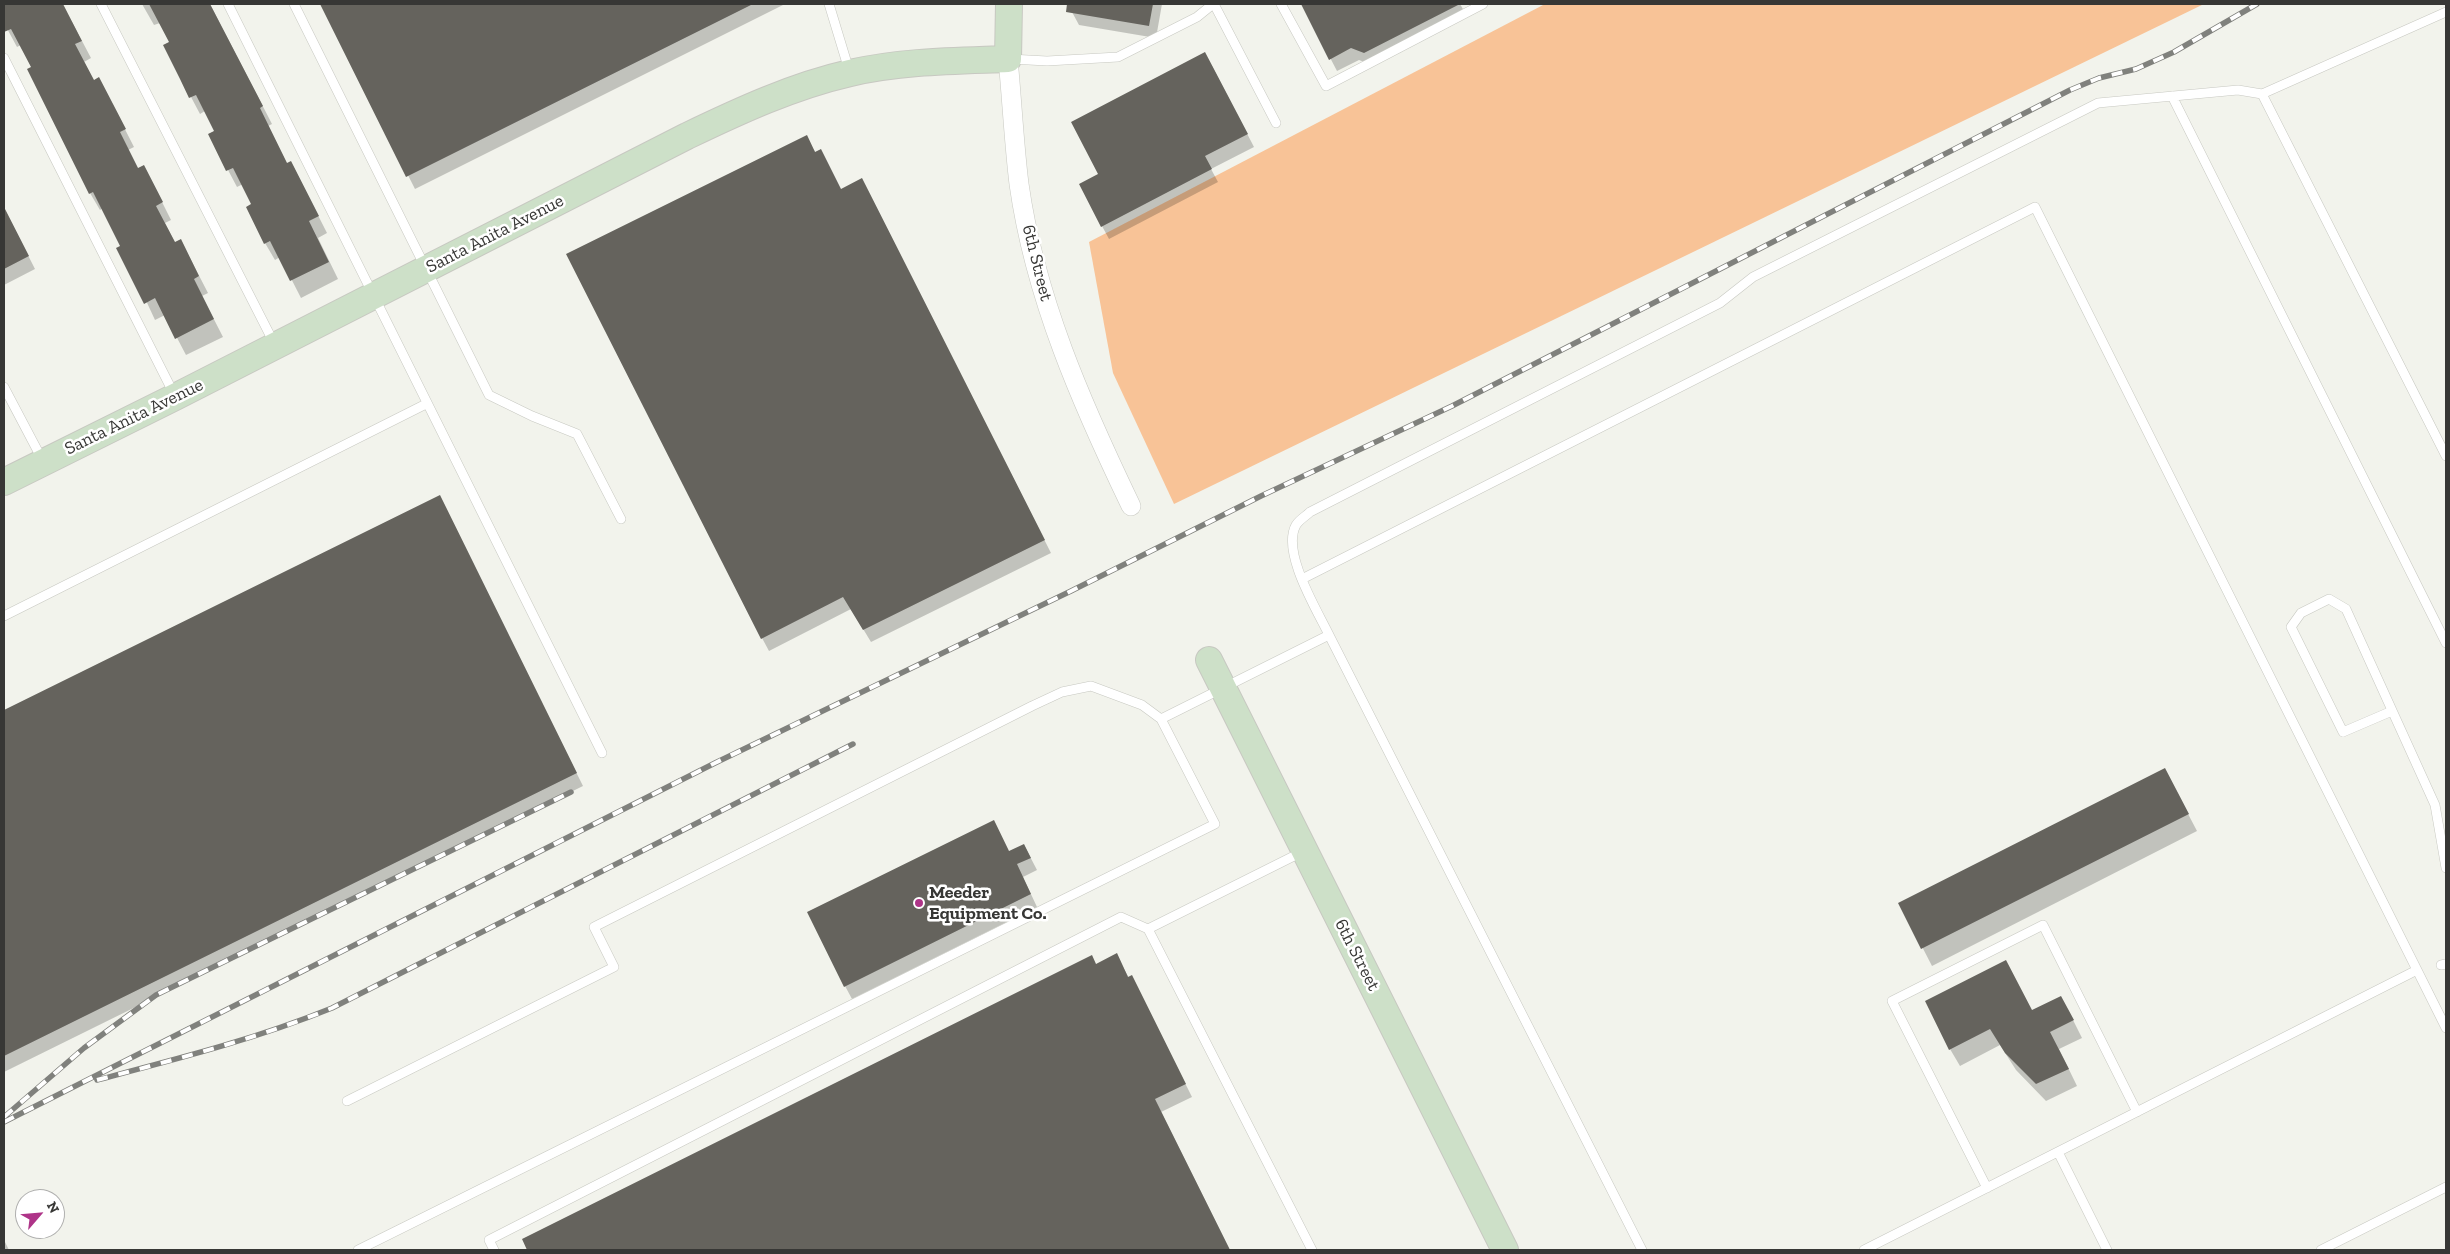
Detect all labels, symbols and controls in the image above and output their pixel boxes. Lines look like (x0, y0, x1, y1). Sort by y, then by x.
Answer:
street label: Santa Anita Avenue (423, 190, 567, 278)
street label: 6th Street (1017, 223, 1057, 303)
street label: Santa Anita Avenue (61, 374, 207, 460)
place label: Meeder Equipment Co. (929, 882, 1047, 924)
marker: Meeder Equipment Co. (913, 897, 925, 909)
street label: 6th Street (1330, 915, 1384, 995)
north arrow (15, 1189, 65, 1239)
text: N (43, 1199, 63, 1216)

